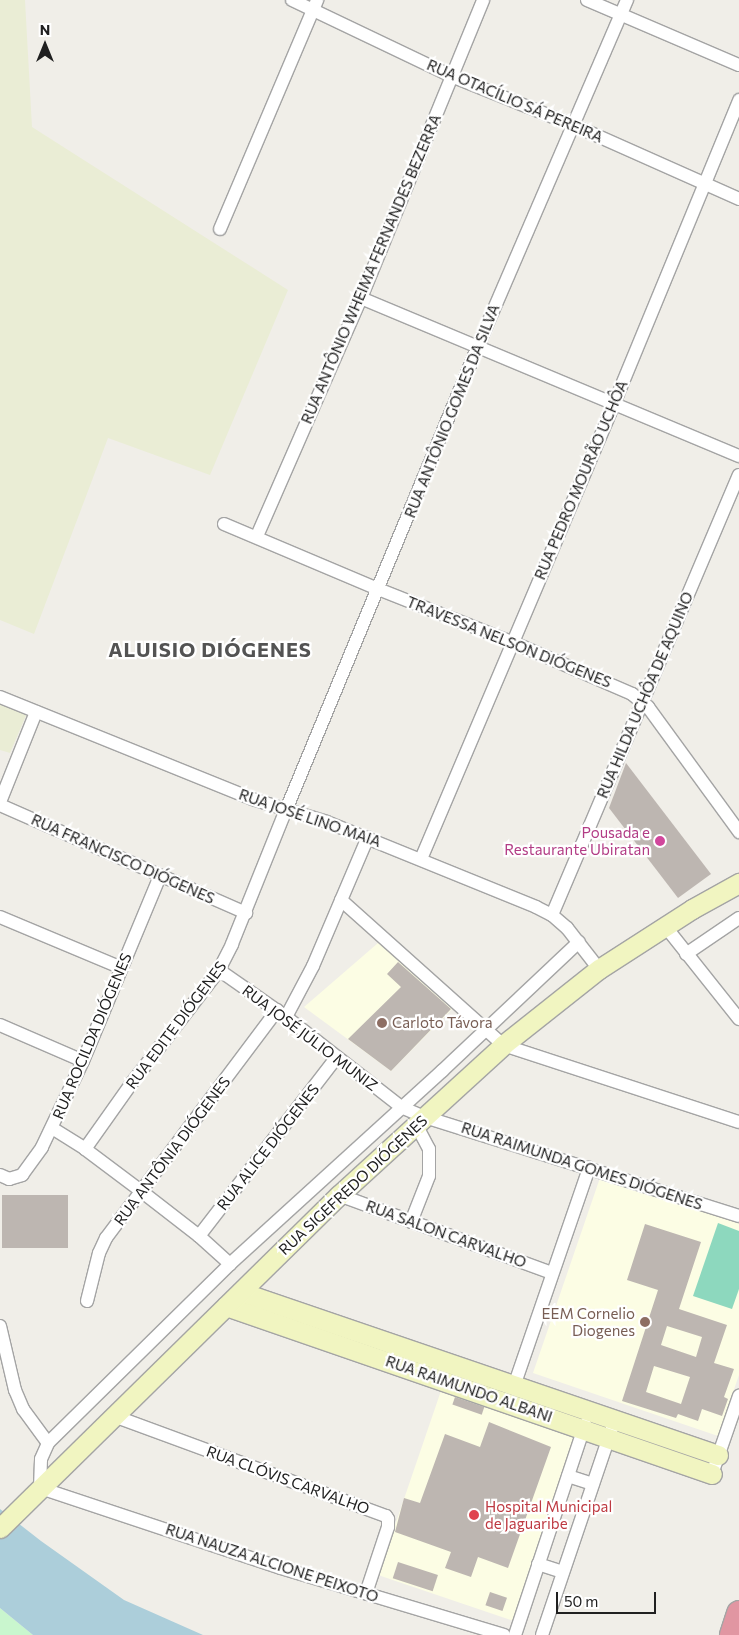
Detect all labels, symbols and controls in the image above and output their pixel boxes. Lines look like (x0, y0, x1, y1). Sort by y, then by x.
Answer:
north arrow (20, 20, 70, 70)
text: N (40, 21, 50, 38)
street label: RUA OTACÍLIO SÁ PEREIRA (424, 56, 606, 146)
street label: RUA ANTÔNIO WHEIMA FERNANDES BEZERRA (297, 112, 445, 426)
street label: RUA ANTÔNIO GOMES DA SILVA (401, 302, 503, 520)
street label: RUA PEDRO MOURÃO UCHÔA (531, 378, 631, 582)
street label: RUA HILDA UCHÔA DE AQUINO (593, 589, 697, 801)
street label: TRAVESSA NELSON DIÓGENES (404, 593, 614, 691)
district label: ALUISIO DIÓGENES (106, 637, 314, 661)
street label: RUA JOSÉ LINO MAIA (237, 785, 383, 851)
street label: RUA FRANCISCO DIÓGENES (29, 810, 217, 908)
place label: Pousada e Restaurante Ubiratan (504, 823, 650, 858)
marker: Pousada e Restaurante Ubiratan (654, 835, 666, 847)
street label: RUA ROCILDA DIÓGENES (49, 950, 135, 1122)
street label: RUA EDITE DIÓGENES (122, 958, 230, 1092)
street label: RUA JOSÉ JÚLIO MUNIZ (239, 981, 381, 1095)
place label: Carloto Távora (392, 1014, 493, 1032)
marker: Carloto Távora (376, 1017, 388, 1029)
street label: RUA ANTÔNIA DIÓGENES (110, 1073, 234, 1229)
street label: RUA ALICE DIÓGENES (213, 1080, 323, 1214)
street label: RUA SIGEFREDO DIÓGENES (275, 1111, 431, 1259)
street label: RUA RAIMUNDA GOMES DIÓGENES (459, 1118, 705, 1214)
street label: RUA SALON CARVALHO (363, 1197, 529, 1271)
place label: EEM Cornelio Diogenes (542, 1304, 635, 1339)
marker: EEM Cornelio Diogenes (639, 1316, 651, 1328)
street label: RUA RAIMUNDO ALBANI (383, 1352, 555, 1426)
street label: RUA CLÓVIS CARVALHO (204, 1442, 372, 1518)
place label: Hospital Municipal de Jaguaribe (485, 1497, 612, 1532)
marker: Hospital Municipal de Jaguaribe (467, 1508, 481, 1522)
street label: RUA NAUZA ALCIONE PEIXOTO (163, 1520, 381, 1606)
scale bar (559, 1582, 659, 1614)
text: 50 m (564, 1592, 598, 1610)

